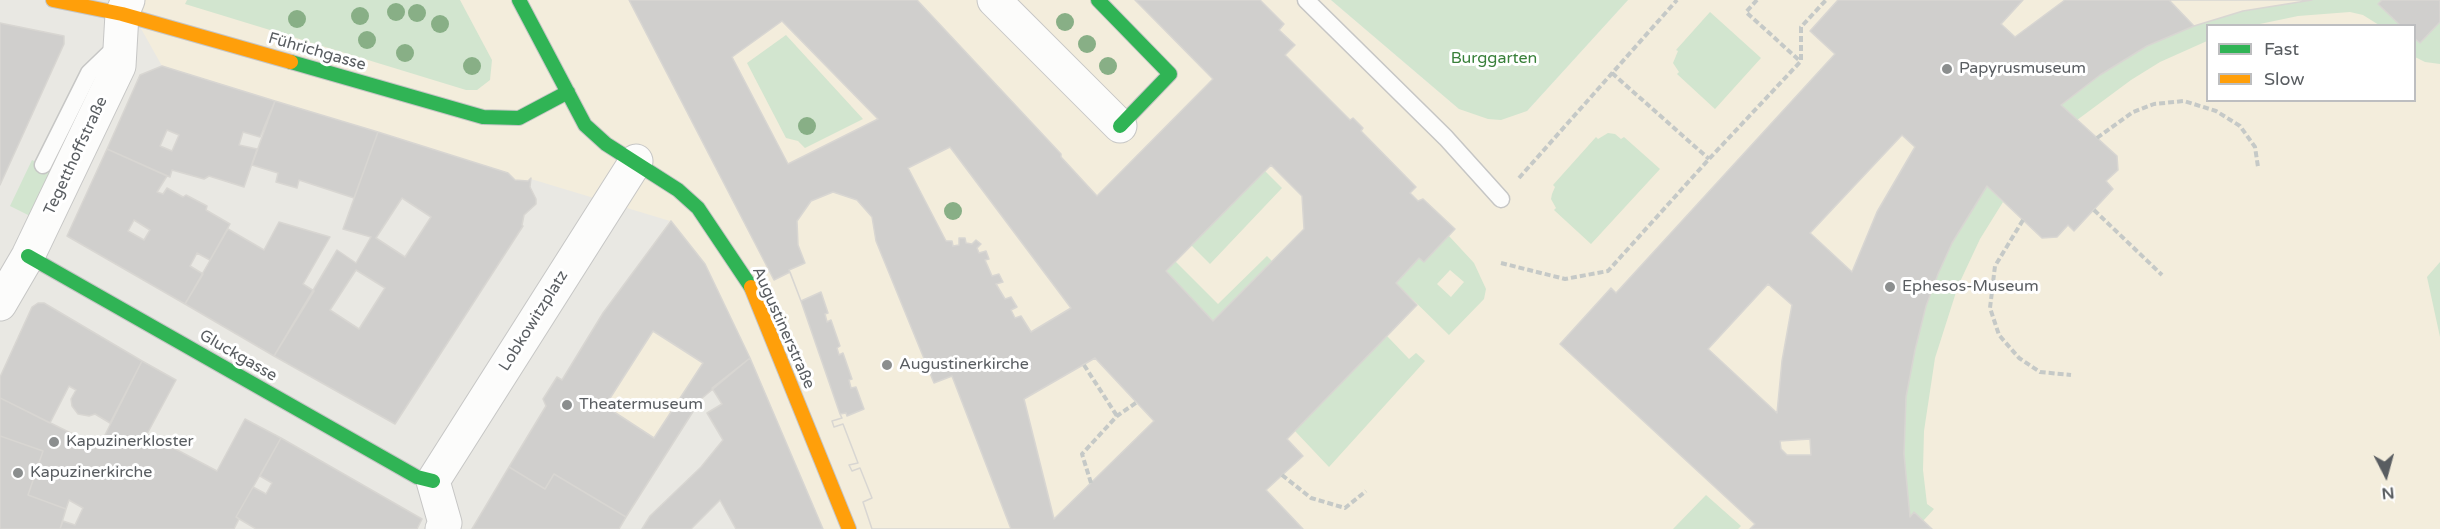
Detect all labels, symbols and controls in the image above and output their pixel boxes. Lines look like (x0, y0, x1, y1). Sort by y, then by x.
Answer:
legend (2206, 24, 2416, 102)
street label: Führichgasse (266, 29, 368, 75)
text: Fast (2264, 38, 2299, 60)
park label: Burggarten (1451, 49, 1537, 69)
place label: Papyrusmuseum (1959, 59, 2086, 79)
marker: Papyrusmuseum (1940, 62, 1954, 76)
text: Slow (2264, 68, 2305, 90)
street label: Tegetthoffstraße (40, 94, 112, 218)
street label: Augustinerstraße (747, 264, 819, 392)
street label: Lobkowitzplatz (495, 267, 573, 375)
place label: Ephesos-Museum (1902, 277, 2039, 297)
marker: Ephesos-Museum (1883, 280, 1897, 294)
street label: Gluckgasse (196, 326, 280, 386)
place label: Augustinerkirche (899, 355, 1029, 375)
marker: Augustinerkirche (880, 358, 894, 372)
place label: Theatermuseum (579, 395, 703, 415)
marker: Theatermuseum (560, 398, 574, 412)
place label: Kapuzinerkloster (66, 432, 194, 452)
marker: Kapuzinerkloster (47, 435, 61, 449)
north arrow (2356, 445, 2416, 505)
place label: Kapuzinerkirche (30, 463, 152, 483)
marker: Kapuzinerkirche (11, 466, 25, 480)
text: N (2380, 482, 2395, 504)

